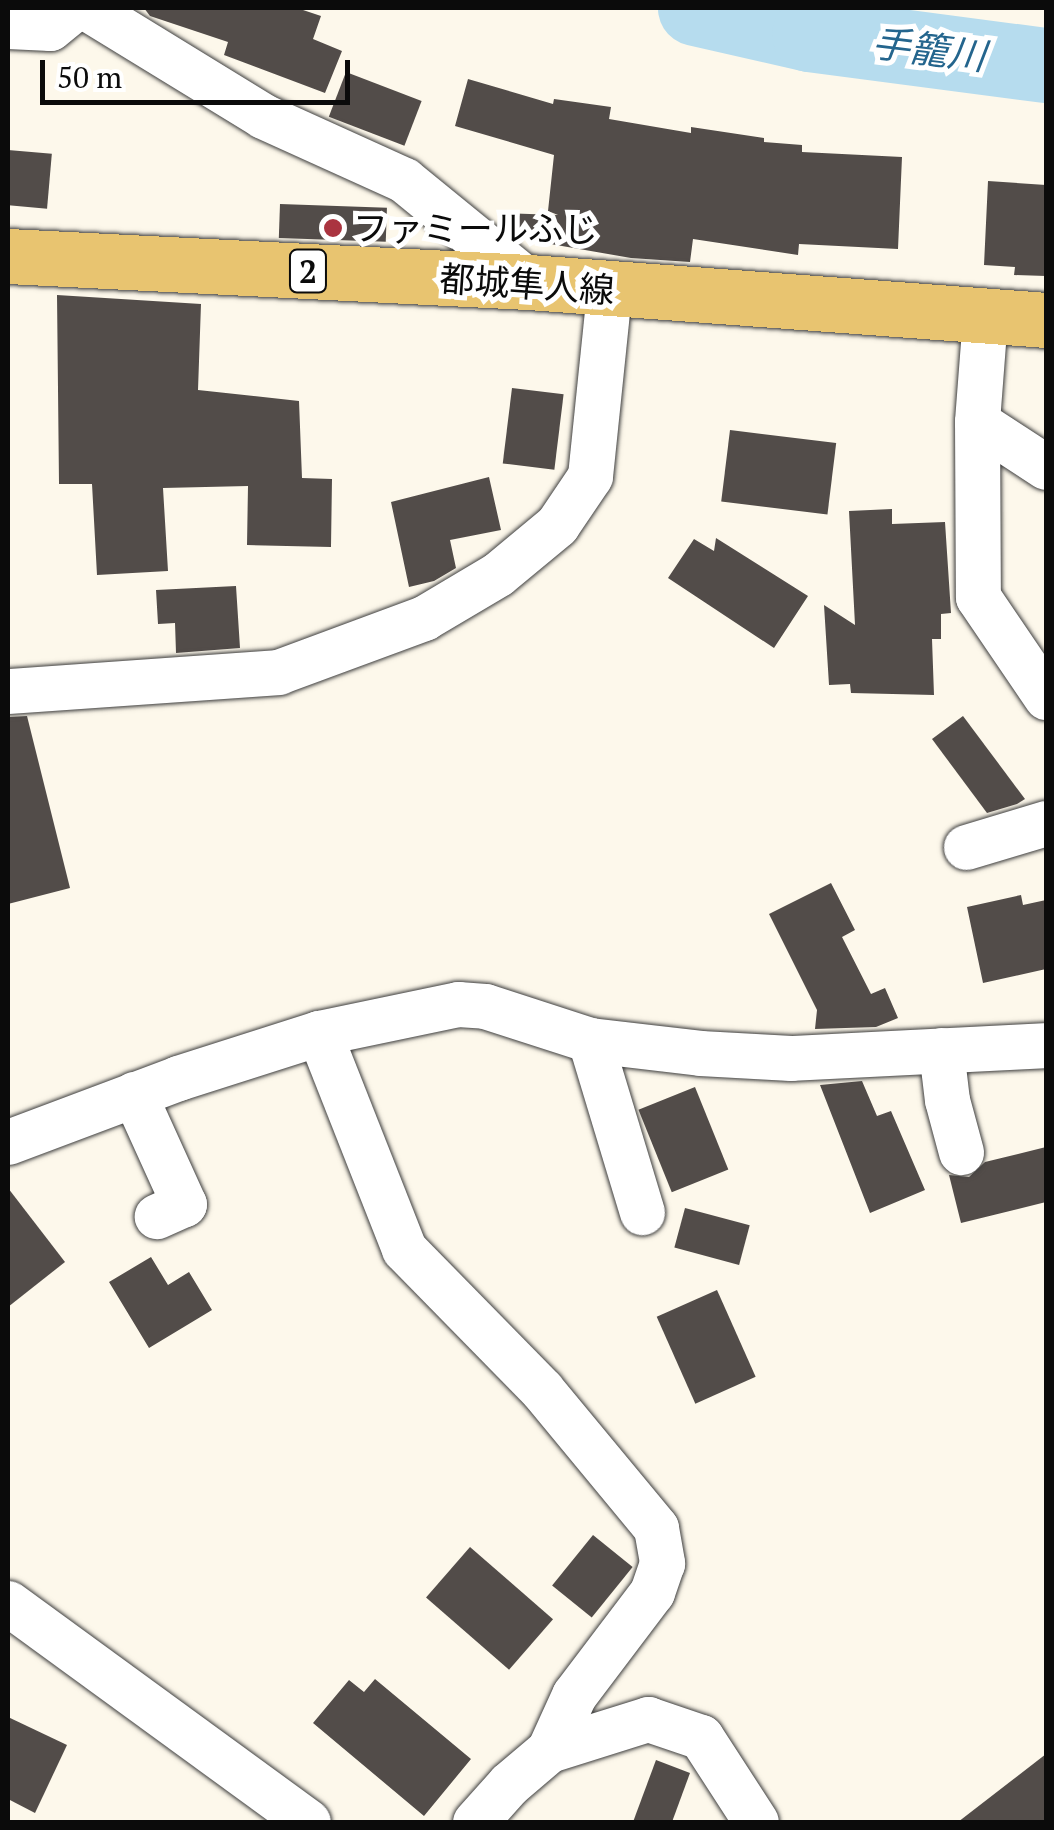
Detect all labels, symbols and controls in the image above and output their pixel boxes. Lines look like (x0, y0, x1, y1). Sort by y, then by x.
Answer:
water label: 手籠川 (870, 20, 988, 80)
scale bar (45, 40, 355, 102)
text: 50 m (57, 57, 122, 97)
place label: ファミールふじ (353, 207, 598, 249)
marker: ファミールふじ (322, 217, 344, 239)
road number: 2 (288, 244, 328, 298)
street label: 都城隼人線 (438, 257, 616, 311)

